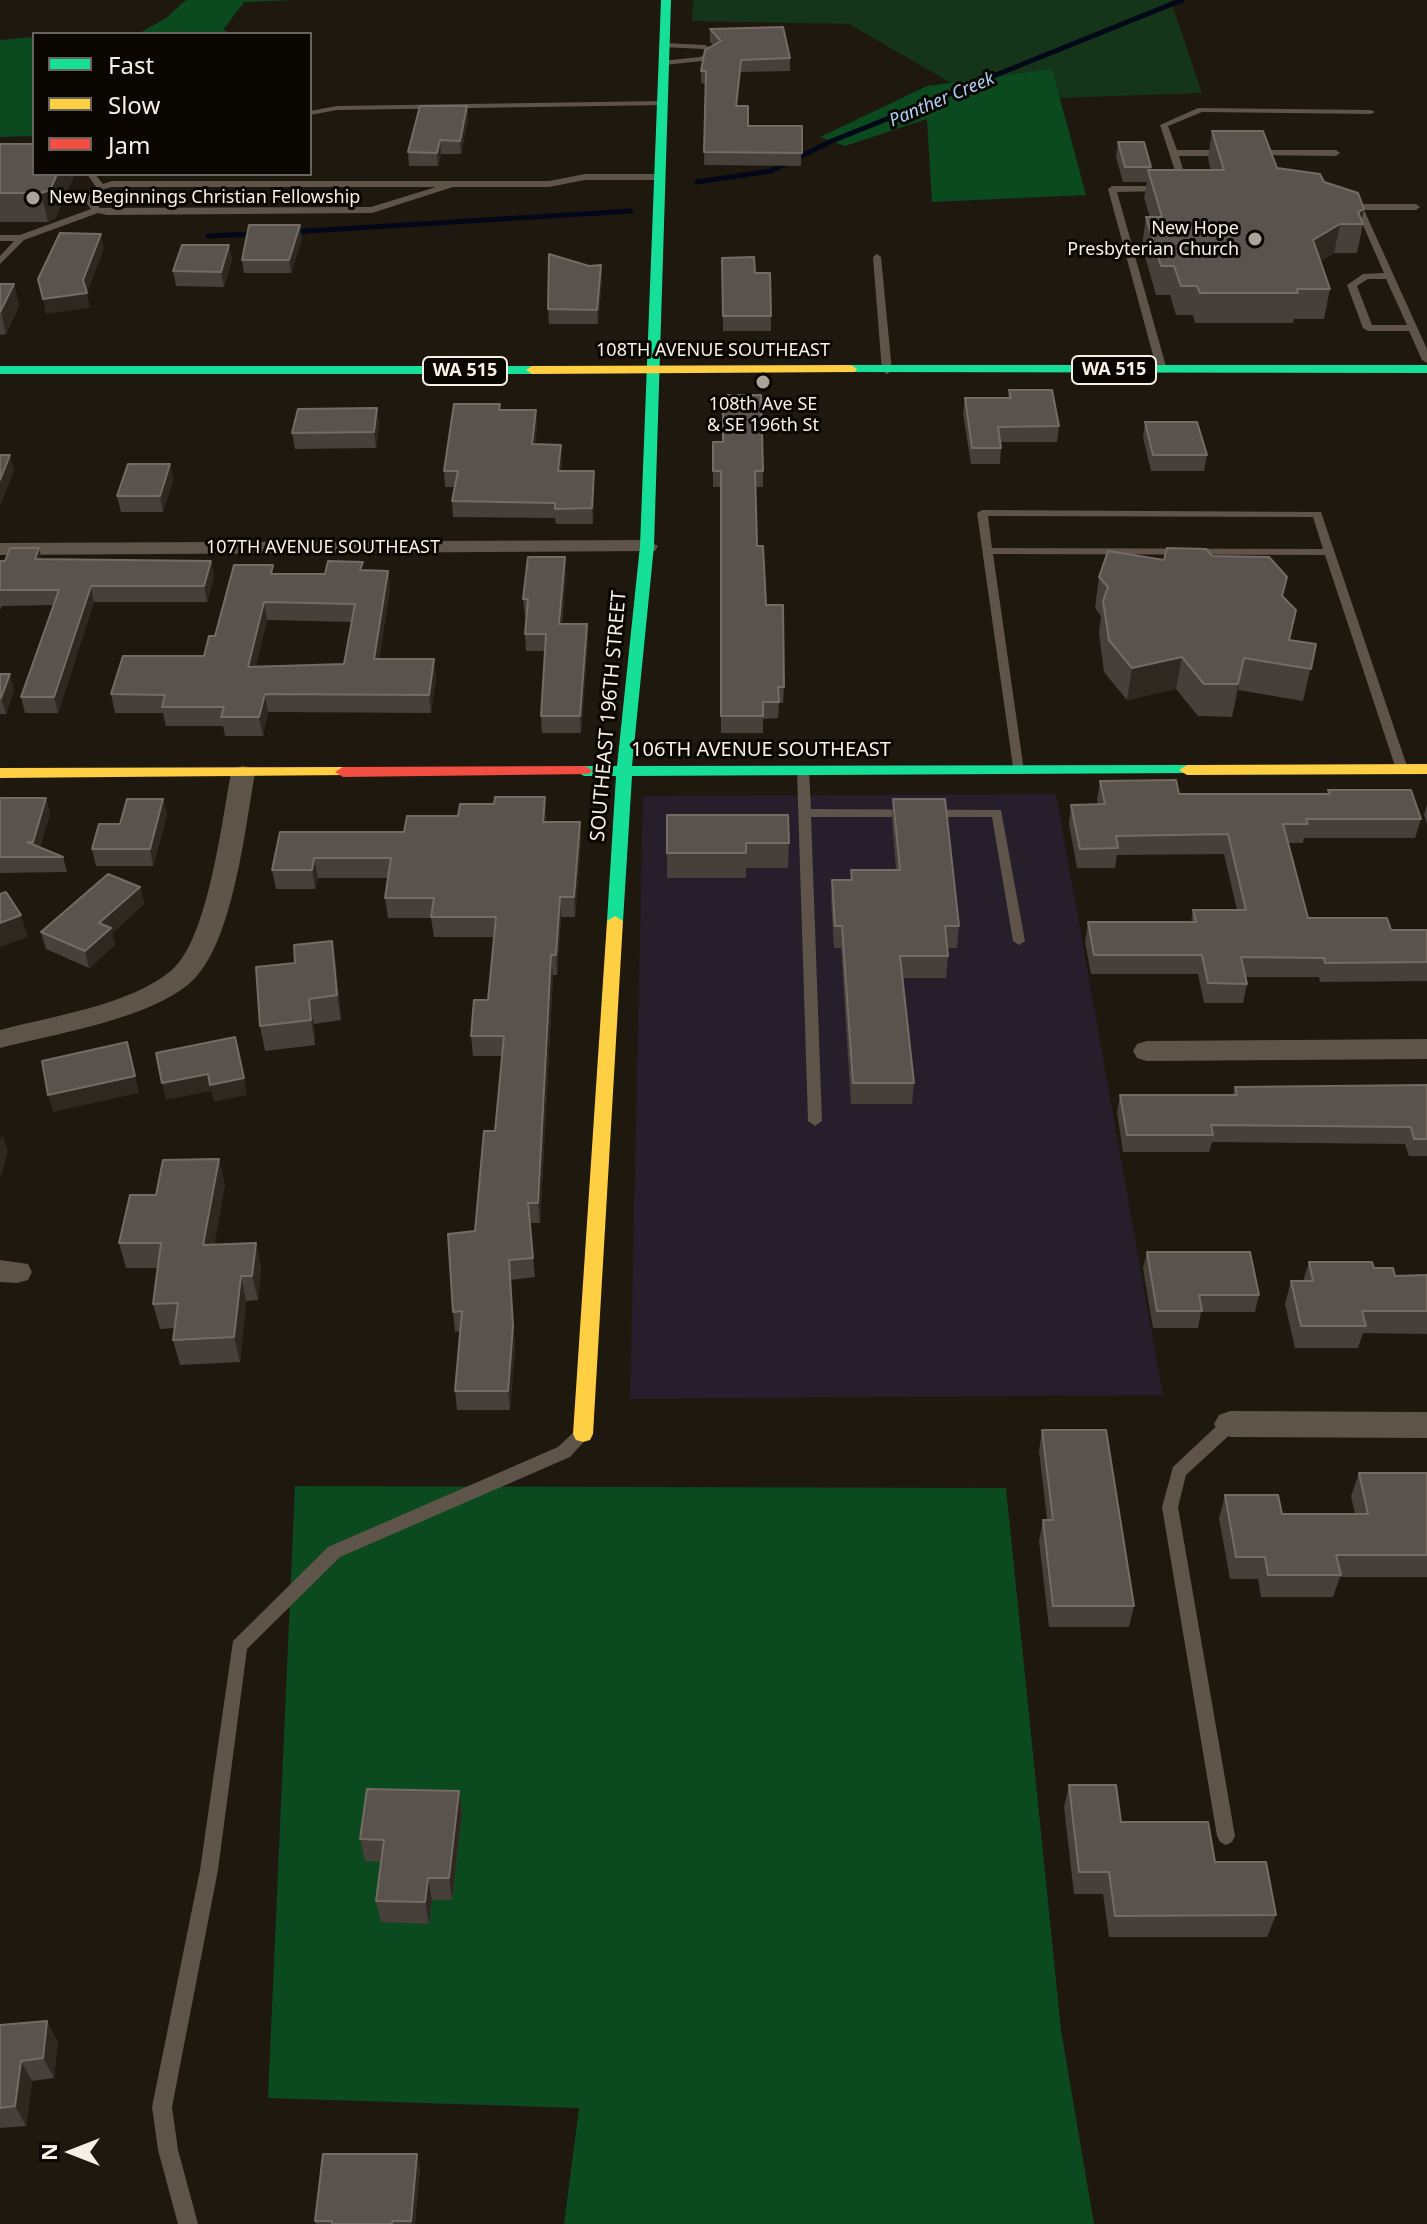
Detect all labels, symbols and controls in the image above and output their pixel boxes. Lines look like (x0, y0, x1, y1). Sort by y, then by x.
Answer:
legend (32, 32, 312, 176)
text: Fast (108, 48, 154, 81)
water label: Panther Creek (886, 68, 998, 132)
text: Slow (108, 88, 160, 121)
text: Jam (108, 128, 150, 161)
place label: New Beginnings Christian Fellowship (49, 187, 360, 209)
marker: New Beginnings Christian Fellowship (24, 189, 42, 207)
place label: New Hope Presbyterian Church (1067, 218, 1239, 260)
marker: New Hope Presbyterian Church (1246, 230, 1264, 248)
street label: 108TH AVENUE SOUTHEAST (596, 340, 830, 362)
road number: WA 515 (1072, 356, 1156, 384)
road number: WA 515 (423, 357, 507, 385)
marker: 108th Ave SE & SE 196th St (754, 373, 772, 391)
place label: 108th Ave SE & SE 196th St (707, 394, 819, 436)
street label: 107TH AVENUE SOUTHEAST (206, 537, 440, 559)
street label: SOUTHEAST 196TH STREET (586, 590, 632, 842)
street label: 106TH AVENUE SOUTHEAST (631, 738, 891, 762)
north arrow (32, 2112, 112, 2192)
text: N (33, 2143, 63, 2161)

